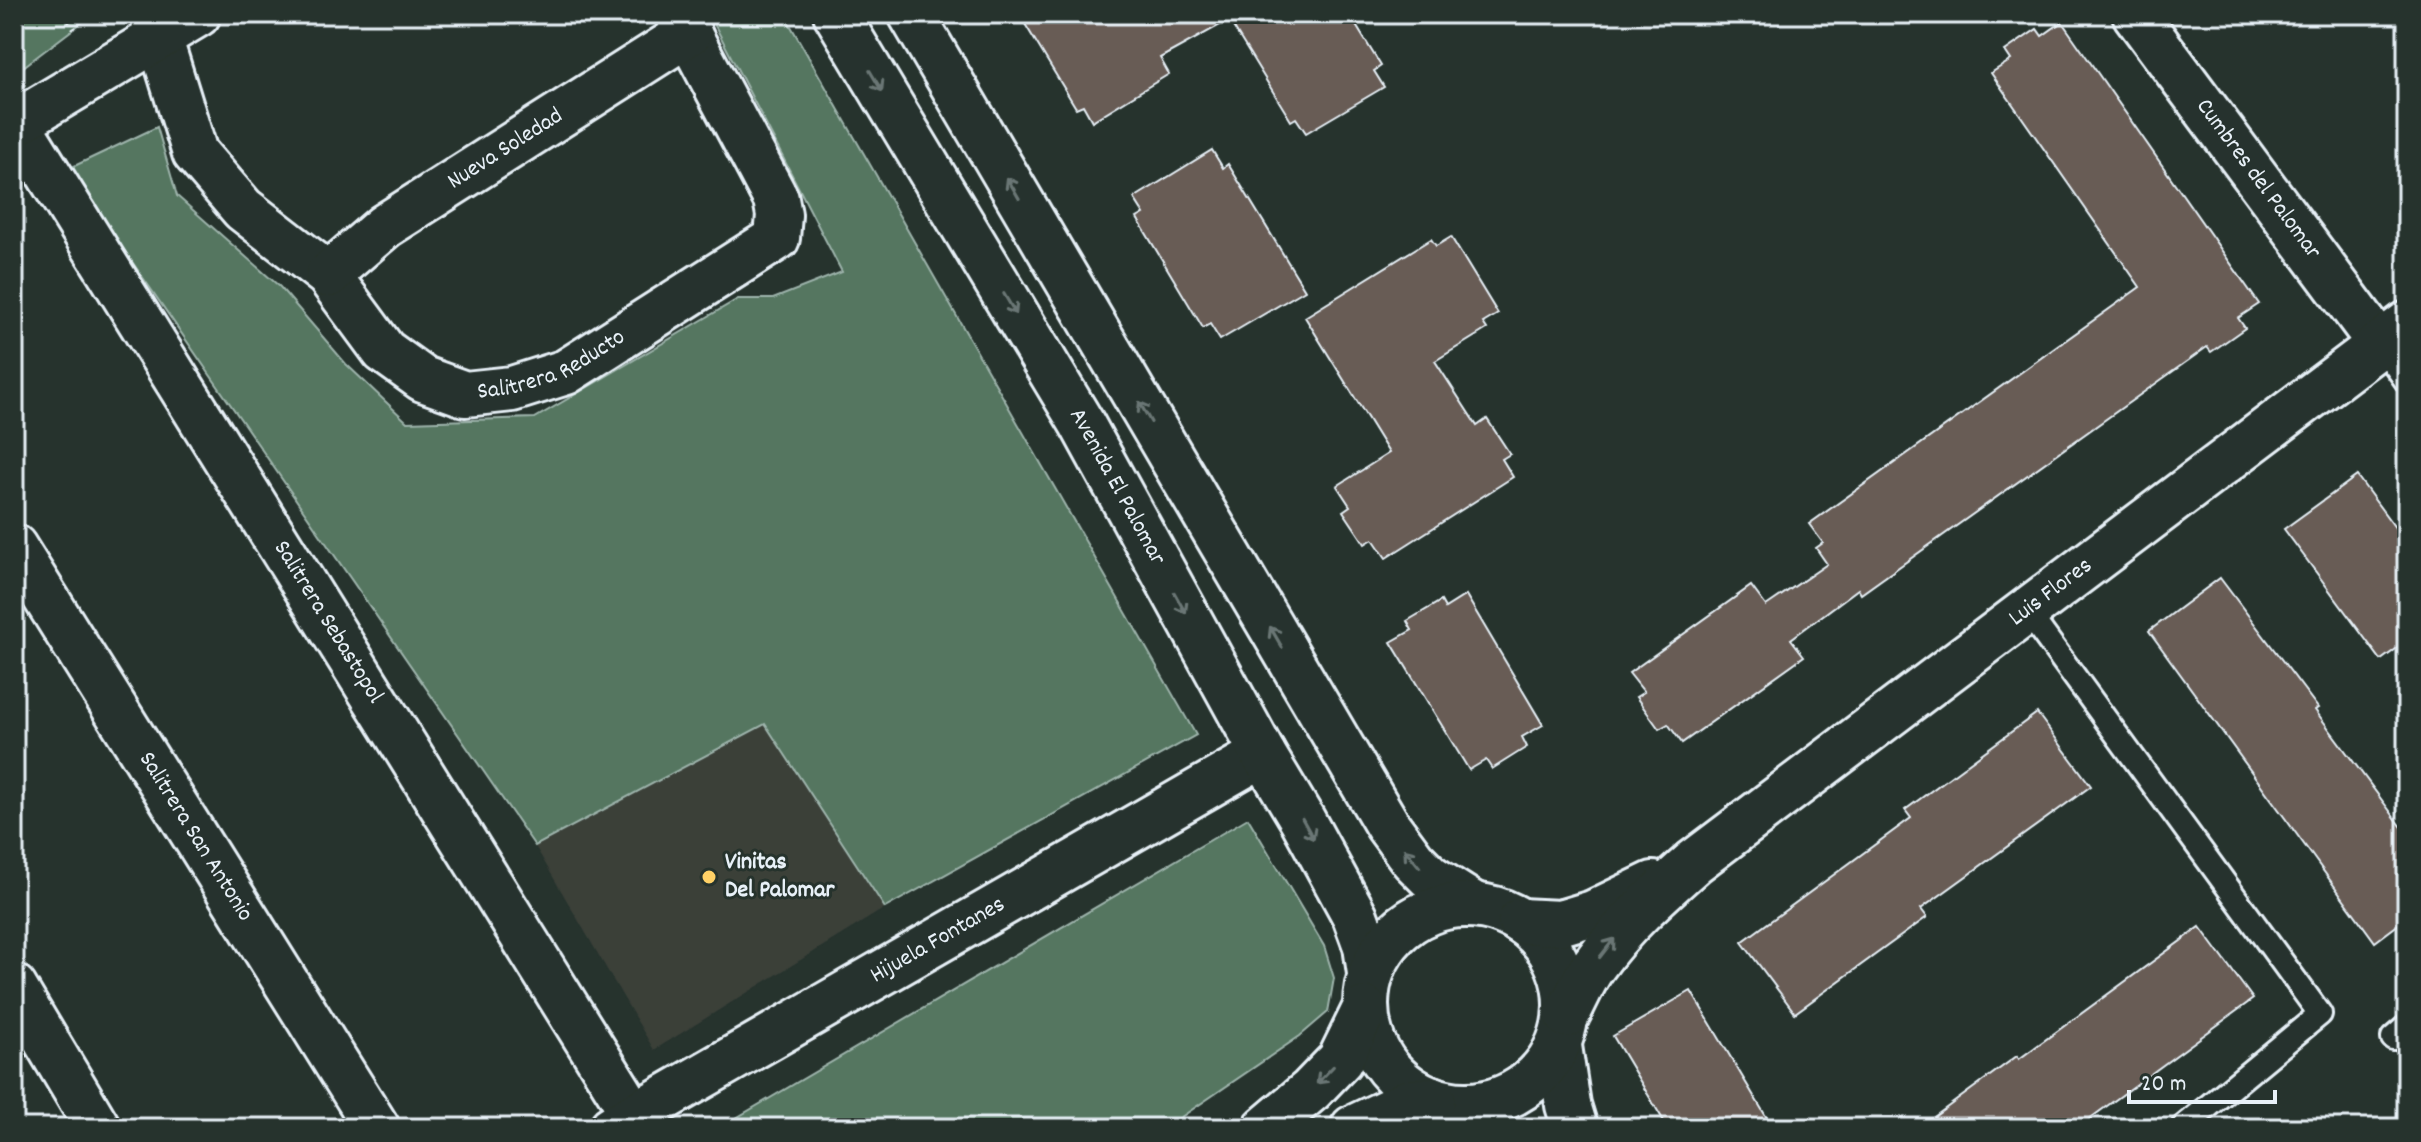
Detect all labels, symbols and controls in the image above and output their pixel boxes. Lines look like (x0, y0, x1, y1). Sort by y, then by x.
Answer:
one-way arrow (868, 69, 884, 92)
street label: Cumbres del Palomar (2187, 92, 2329, 267)
street label: Nueva Soledad (441, 100, 570, 199)
one-way arrow (1005, 177, 1021, 200)
one-way arrow (1002, 292, 1018, 315)
street label: Salitrera Reducto (476, 321, 632, 410)
one-way arrow (1136, 401, 1152, 424)
street label: Avenida El Palomar (1060, 402, 1174, 572)
street label: Salitrera Sebastopol (264, 535, 391, 711)
street label: Luis Flores (2002, 550, 2100, 635)
one-way arrow (1173, 590, 1188, 614)
one-way arrow (1268, 625, 1283, 649)
street label: Salitrera San Antonio (129, 746, 261, 928)
one-way arrow (1300, 817, 1316, 840)
place label: Vinitas Del Palomar (725, 846, 835, 908)
one-way arrow (1403, 848, 1421, 868)
marker: Vinitas Del Palomar (700, 868, 718, 886)
street label: Hijuela Fontanes (864, 888, 1012, 993)
one-way arrow (1599, 938, 1616, 959)
scale bar (2129, 1054, 2275, 1104)
one-way arrow (1316, 1065, 1335, 1085)
text: 20 m (2141, 1068, 2187, 1102)

